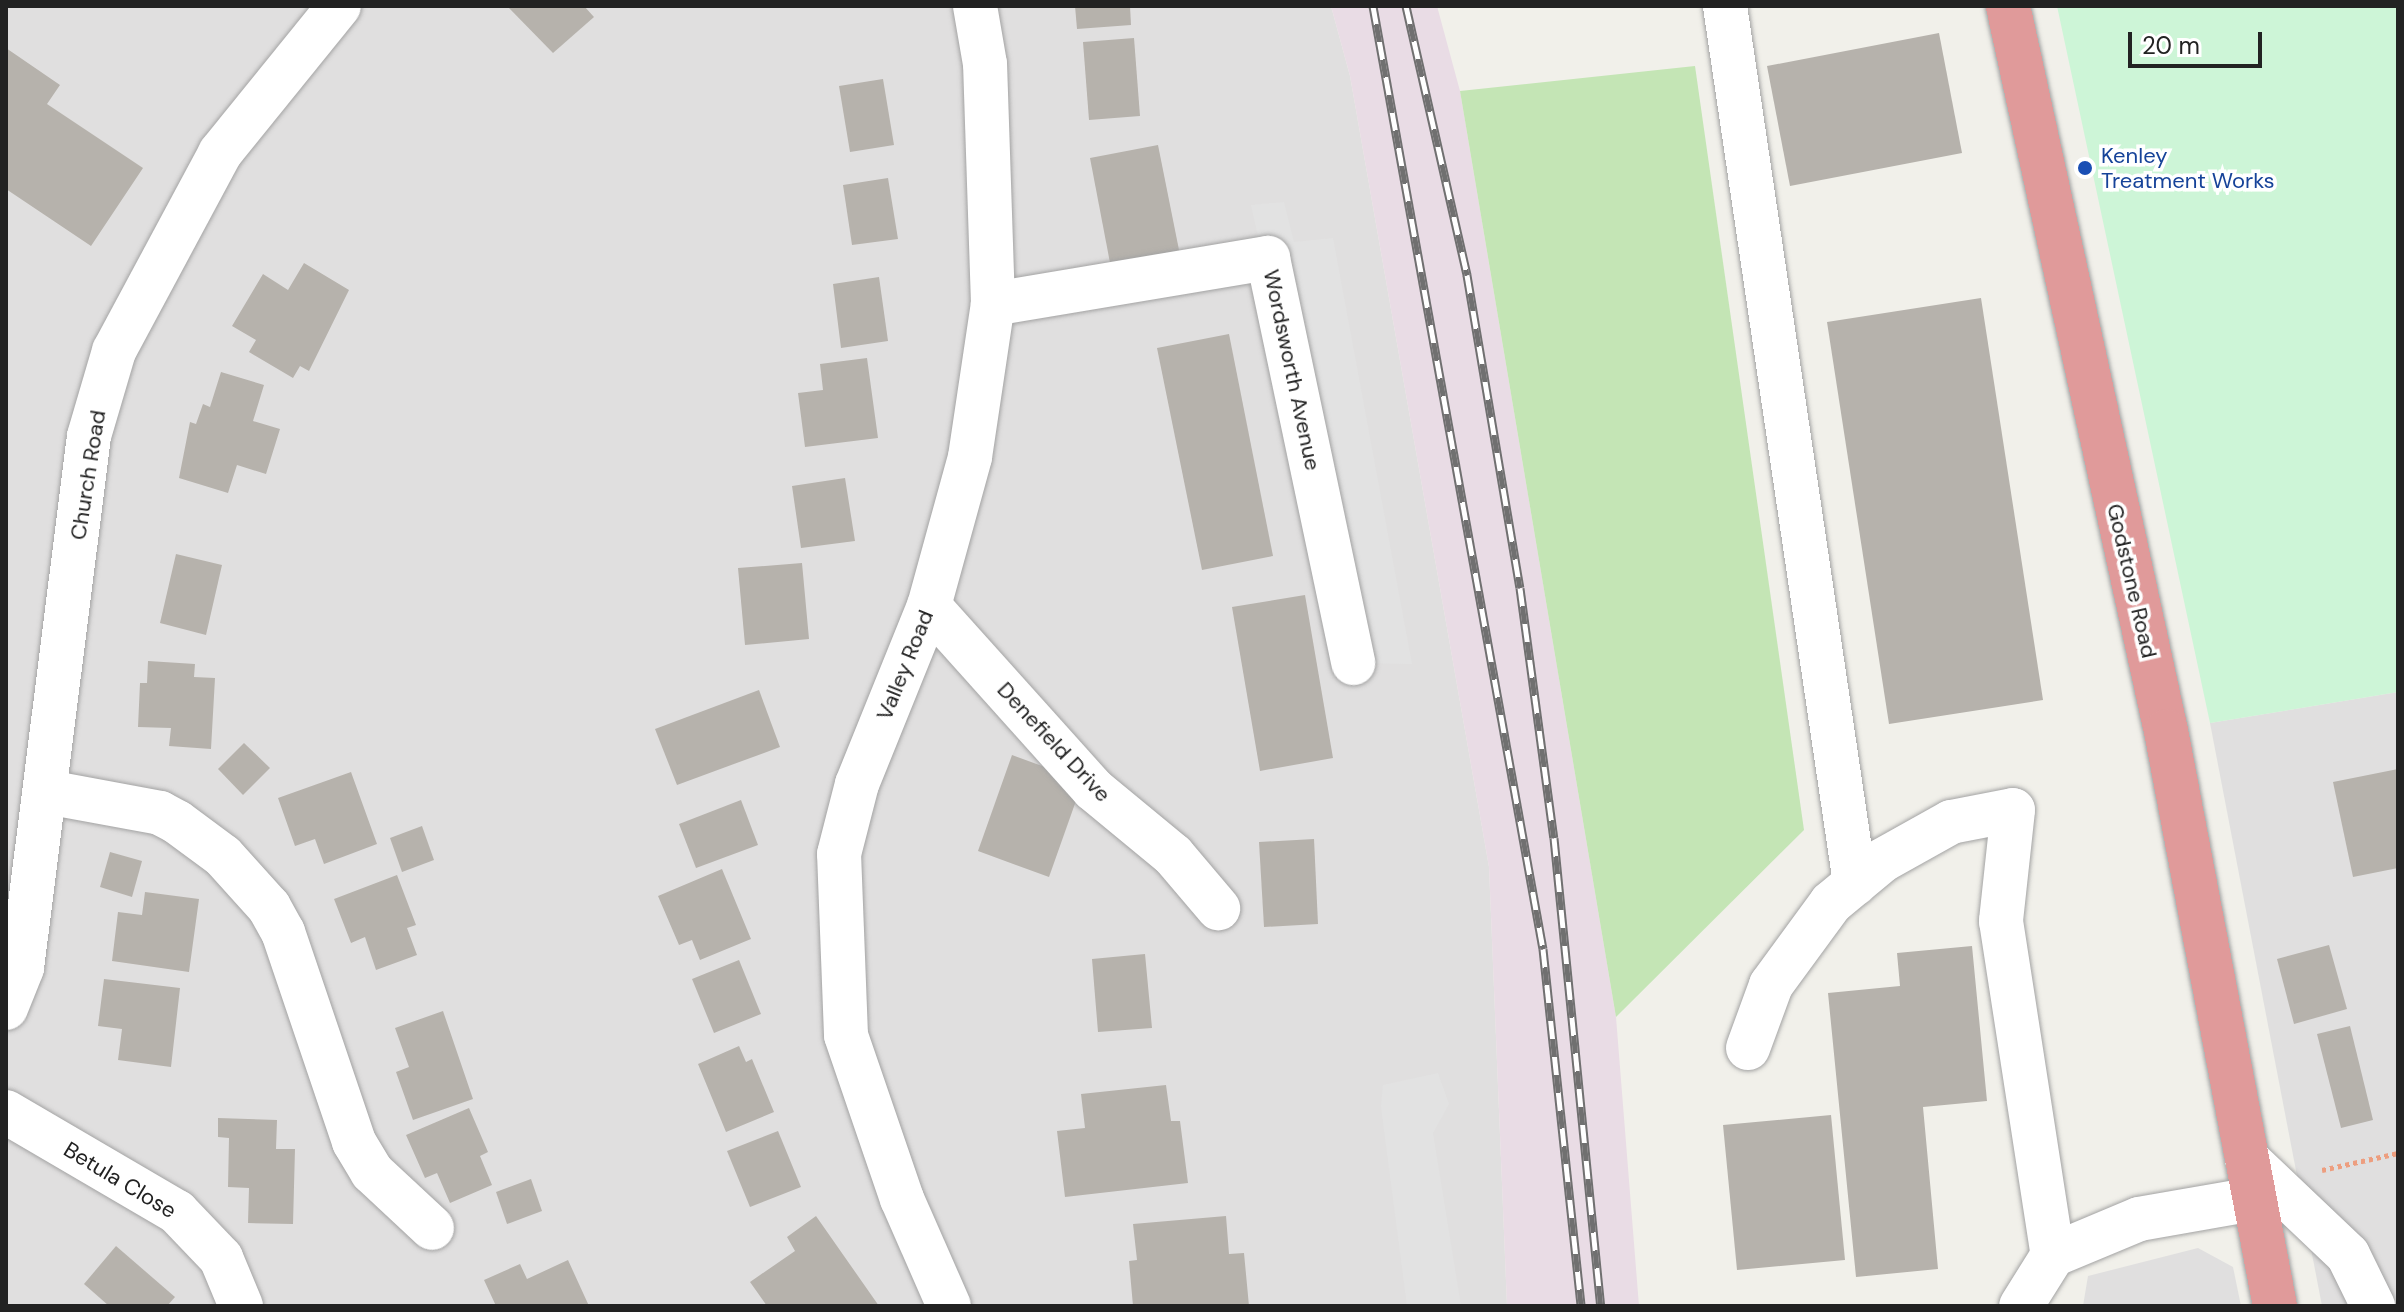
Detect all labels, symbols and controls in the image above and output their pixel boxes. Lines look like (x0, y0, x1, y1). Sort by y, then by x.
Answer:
scale bar (2132, 16, 2266, 66)
text: 20 m (2142, 30, 2200, 61)
place label: Kenley Treatment Works (2101, 142, 2275, 194)
marker: Kenley Treatment Works (2076, 159, 2094, 177)
street label: Wordsworth Avenue (1258, 267, 1326, 473)
street label: Church Road (65, 408, 111, 542)
street label: Godstone Road (2101, 501, 2163, 661)
street label: Valley Road (871, 606, 939, 724)
street label: Denefield Drive (992, 677, 1116, 807)
street label: Betula Close (59, 1136, 181, 1224)

